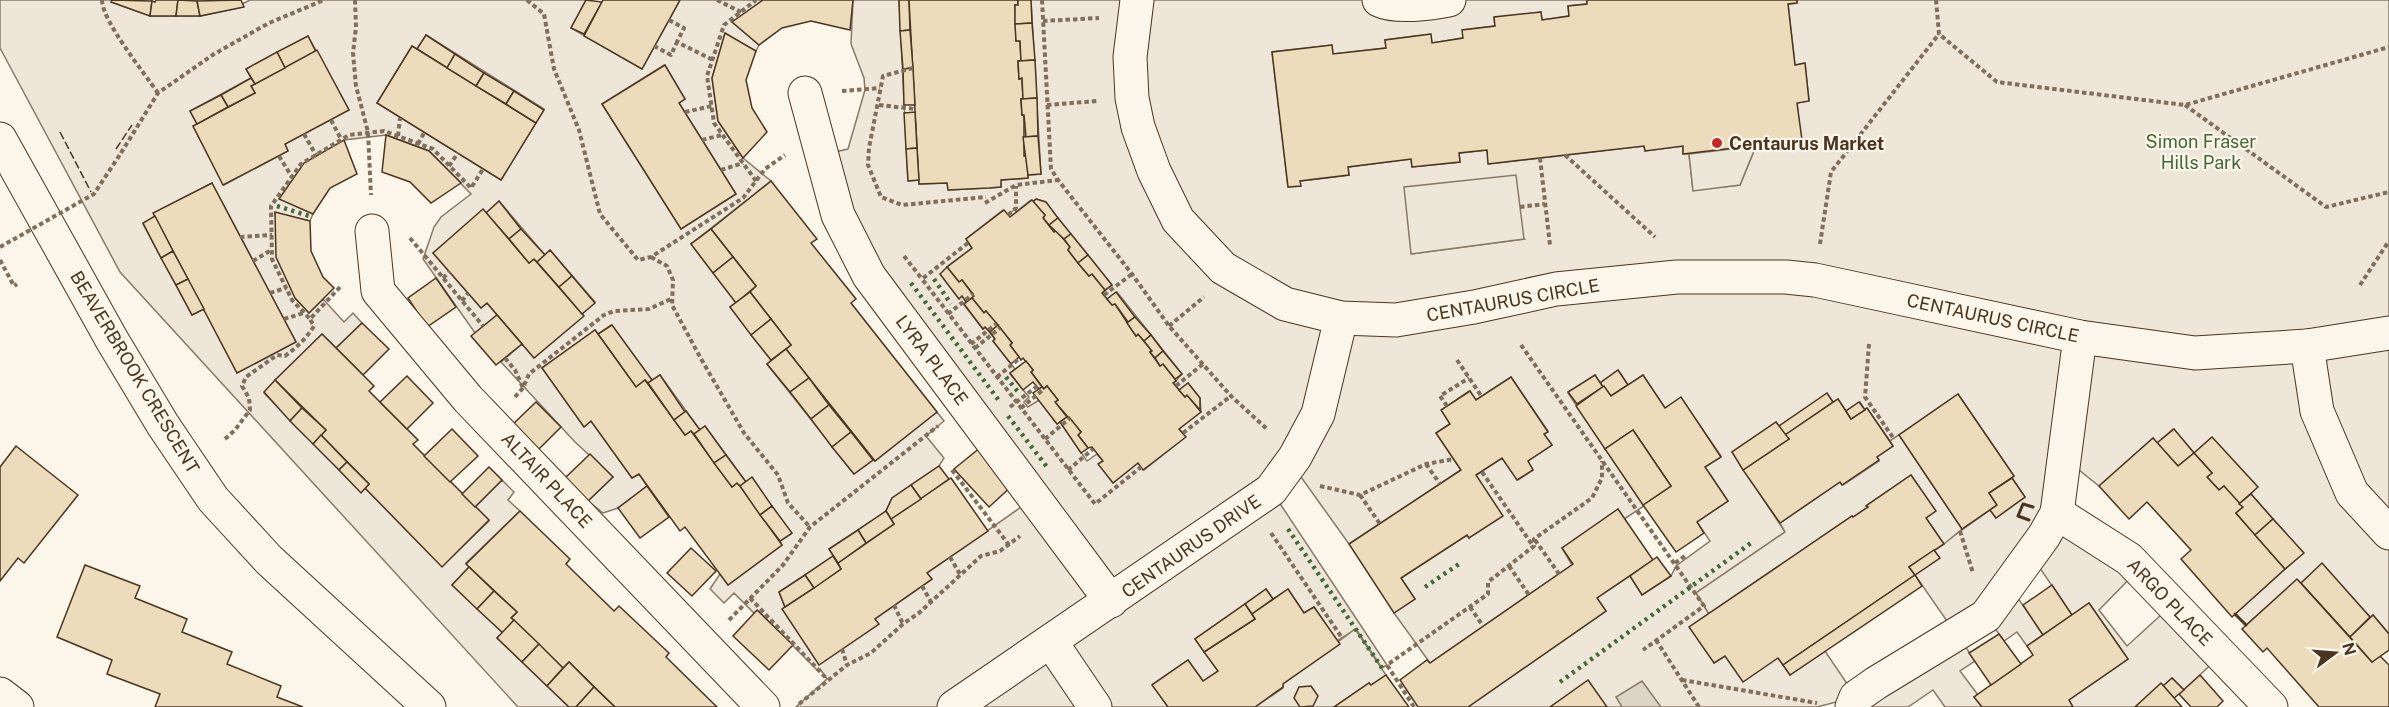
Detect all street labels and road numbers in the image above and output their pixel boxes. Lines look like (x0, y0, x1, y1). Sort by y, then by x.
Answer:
street label: BEAVERBROOK CRESCENT (66, 267, 204, 477)
street label: CENTAURUS CIRCLE (1425, 274, 1601, 326)
street label: CENTAURUS CIRCLE (1905, 289, 2081, 347)
street label: LYRA PLACE (891, 311, 973, 409)
street label: ALTAIR PLACE (497, 428, 597, 532)
street label: CENTAURUS DRIVE (1117, 490, 1265, 602)
street label: ARGO PLACE (2123, 554, 2217, 650)

